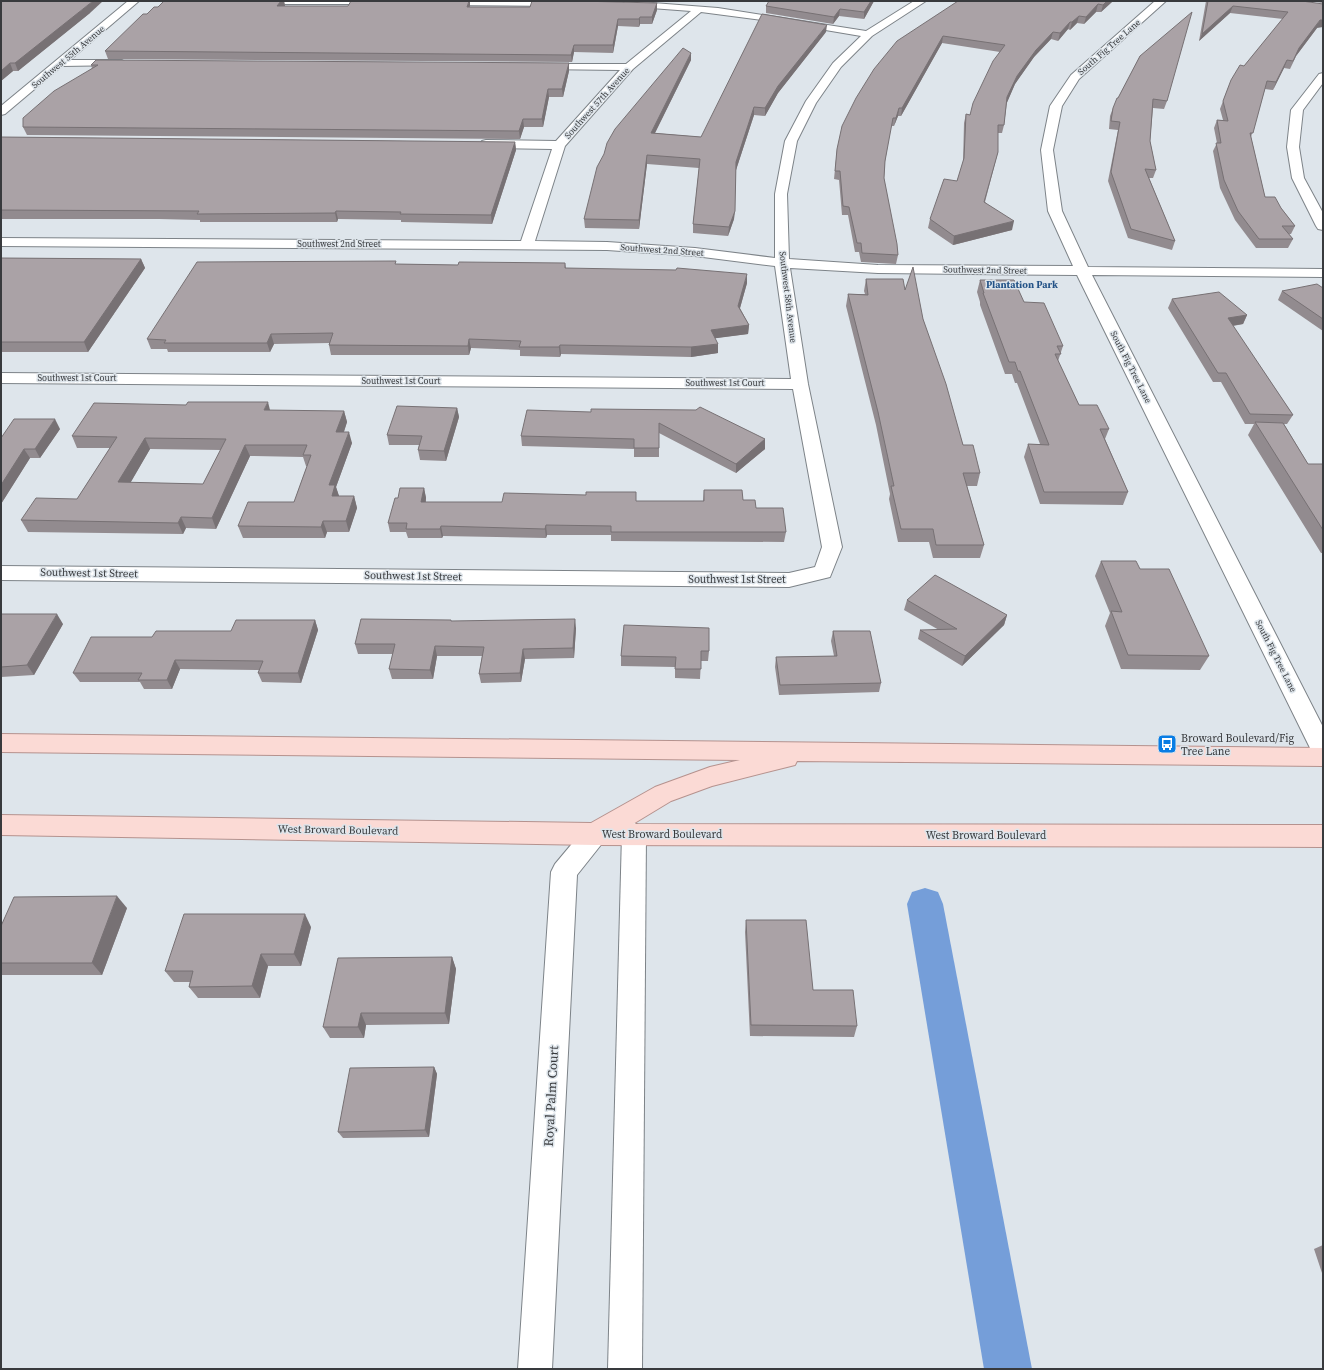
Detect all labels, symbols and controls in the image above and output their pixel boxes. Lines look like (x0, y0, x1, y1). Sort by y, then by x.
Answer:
street label: South Fig Tree Lane (1075, 16, 1143, 78)
street label: Southwest 55th Avenue (29, 23, 107, 91)
street label: Southwest 57th Avenue (562, 65, 632, 141)
street label: Southwest 2nd Street (297, 238, 381, 250)
street label: Southwest 2nd Street (620, 241, 704, 259)
street label: Southwest 58th Avenue (776, 251, 800, 344)
street label: Southwest 2nd Street (943, 263, 1027, 277)
district label: Plantation Park (986, 278, 1058, 291)
street label: South Fig Tree Lane (1108, 329, 1155, 406)
street label: Southwest 1st Court (37, 372, 117, 384)
street label: Southwest 1st Court (361, 375, 441, 387)
street label: Southwest 1st Court (685, 377, 765, 389)
street label: Southwest 1st Street (40, 565, 138, 581)
street label: Southwest 1st Street (364, 568, 462, 584)
street label: Southwest 1st Street (688, 572, 786, 587)
street label: South Fig Tree Lane (1253, 618, 1300, 695)
place label: Broward Boulevard/Fig Tree Lane (1181, 731, 1295, 759)
bus stop icon: Broward Boulevard/Fig Tree Lane (1156, 733, 1178, 755)
street label: West Broward Boulevard (278, 821, 399, 839)
street label: West Broward Boulevard (602, 827, 723, 842)
street label: West Broward Boulevard (926, 828, 1047, 843)
street label: Royal Palm Court (540, 1044, 562, 1147)

